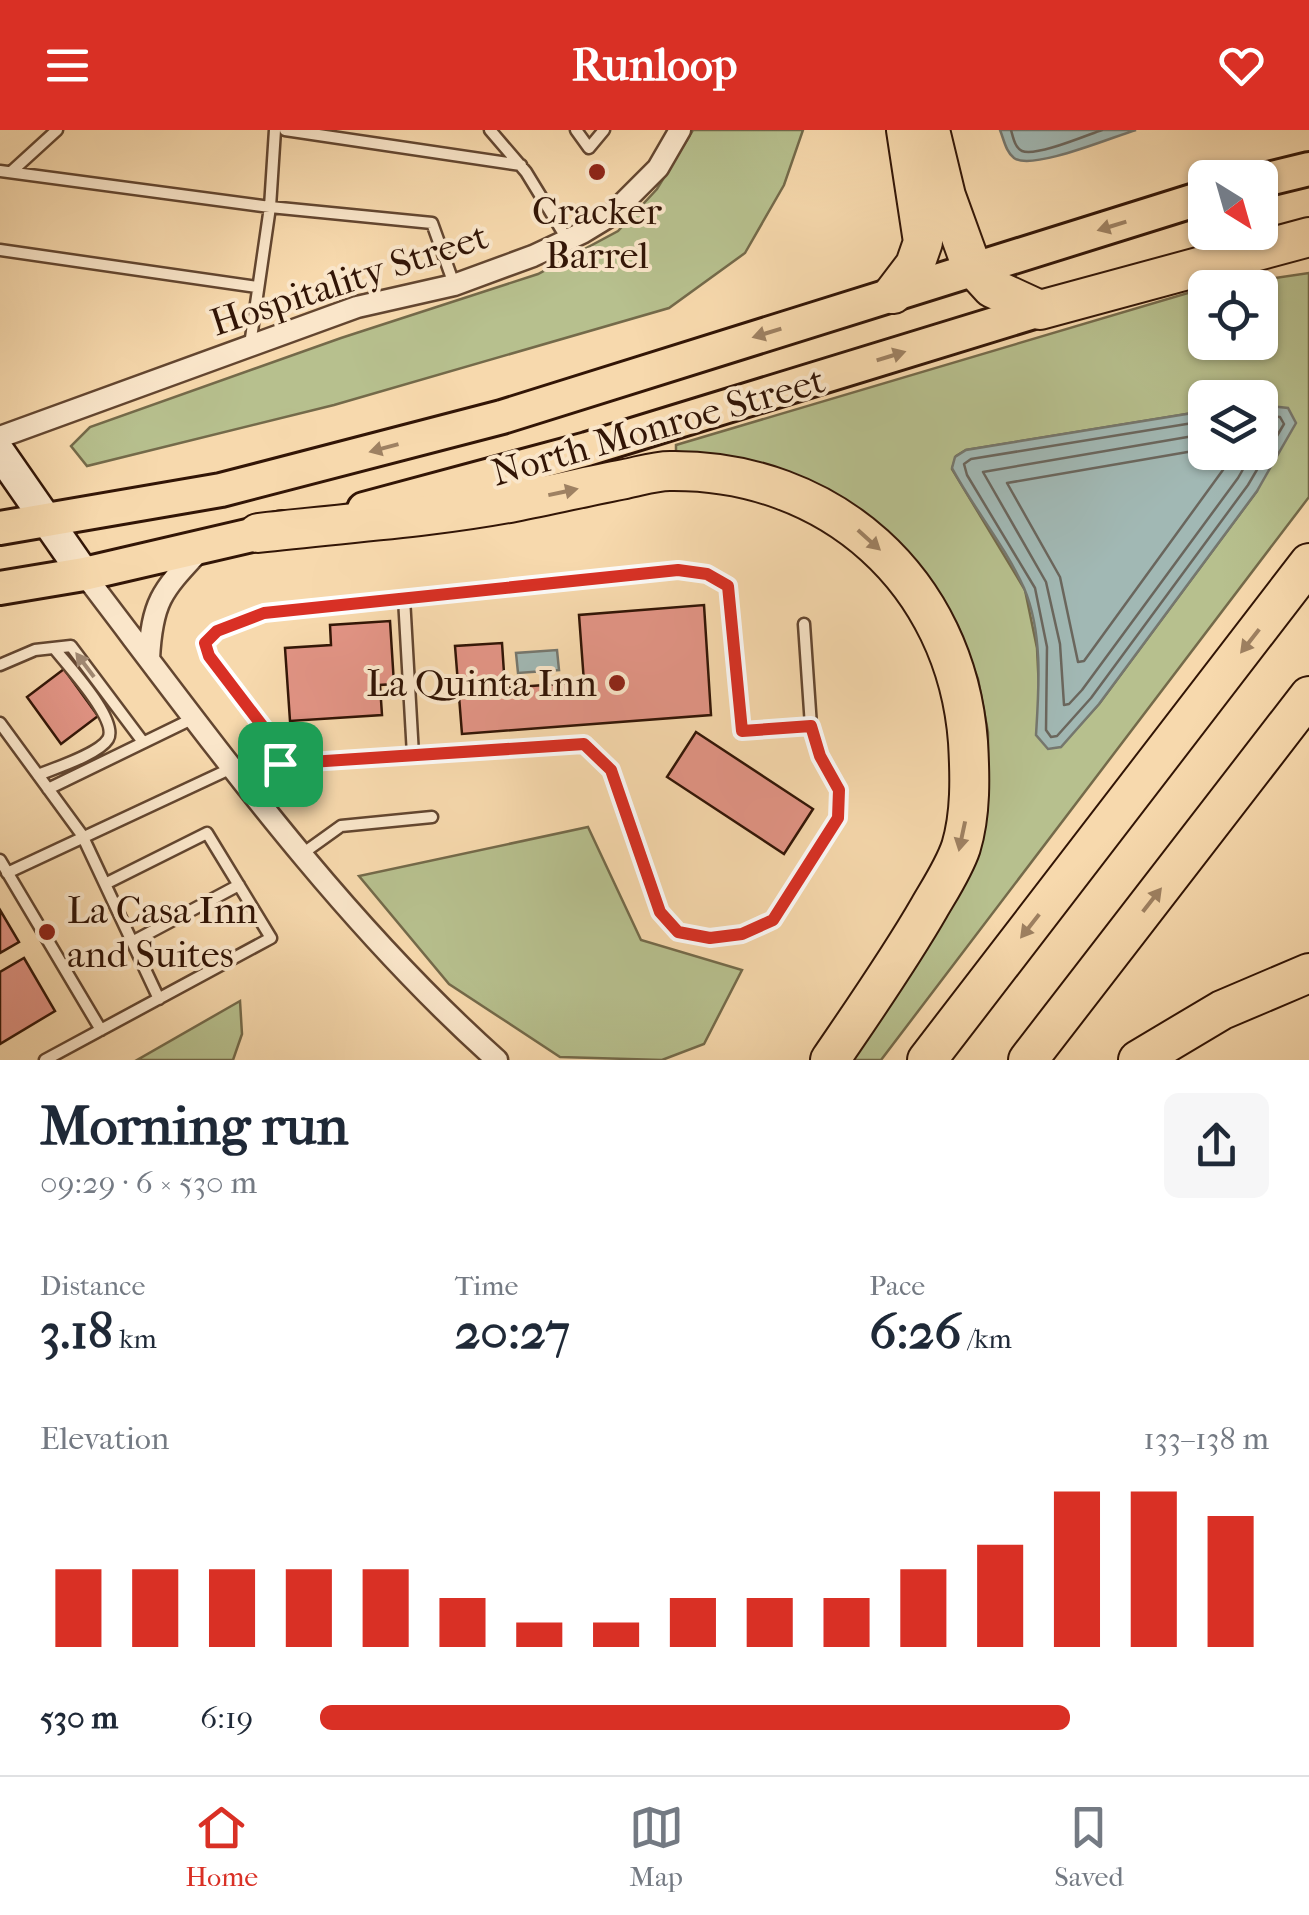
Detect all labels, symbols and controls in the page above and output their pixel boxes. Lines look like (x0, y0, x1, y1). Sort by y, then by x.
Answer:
icon: menu (40, 38, 95, 93)
icon: heart (1214, 38, 1269, 93)
text: Runloop (572, 39, 737, 92)
north arrow (1188, 160, 1278, 250)
map controls (1188, 160, 1278, 470)
marker: Cracker Barrel (586, 161, 608, 183)
place label: Cracker Barrel (532, 189, 663, 278)
street label: Hospitality Street (205, 213, 494, 346)
one-way arrow (1097, 219, 1127, 234)
button: locate (1188, 270, 1278, 360)
one-way arrow (751, 327, 781, 342)
one-way arrow (877, 348, 907, 363)
street label: North Monroe Street (486, 357, 830, 496)
button: layers (1188, 380, 1278, 470)
one-way arrow (368, 440, 399, 456)
one-way arrow (548, 483, 579, 499)
one-way arrow (857, 528, 881, 551)
one-way arrow (1240, 628, 1260, 654)
one-way arrow (75, 652, 95, 678)
place label: La Quinta Inn (366, 661, 597, 706)
marker: La Quinta Inn (606, 672, 628, 694)
pin (238, 722, 323, 807)
icon: arrive (253, 737, 308, 792)
one-way arrow (954, 821, 969, 852)
one-way arrow (1141, 887, 1162, 913)
place label: La Casa Inn and Suites (67, 888, 258, 977)
one-way arrow (1020, 913, 1041, 939)
marker: La Casa Inn and Suites (36, 921, 58, 943)
button: share (1164, 1093, 1269, 1198)
text: Morning run (40, 1094, 348, 1158)
text: 09:29 · 6 × 530 m (40, 1164, 257, 1201)
text: Distance (40, 1269, 145, 1302)
text: Time (455, 1269, 518, 1302)
text: Pace (869, 1269, 925, 1302)
text: 3.18 (40, 1302, 113, 1361)
text: 20:27 (455, 1302, 570, 1361)
text: 6:26 (869, 1302, 961, 1361)
text: km (113, 1322, 157, 1355)
text: /km (961, 1322, 1012, 1355)
text: Elevation (40, 1420, 169, 1457)
text: 133–138 m (1143, 1420, 1269, 1457)
text: 530 m (40, 1699, 118, 1736)
text: 6:19 (200, 1699, 253, 1736)
tab: Home (185, 1800, 258, 1893)
tab: Map (629, 1800, 684, 1893)
tab: Saved (1054, 1800, 1124, 1893)

